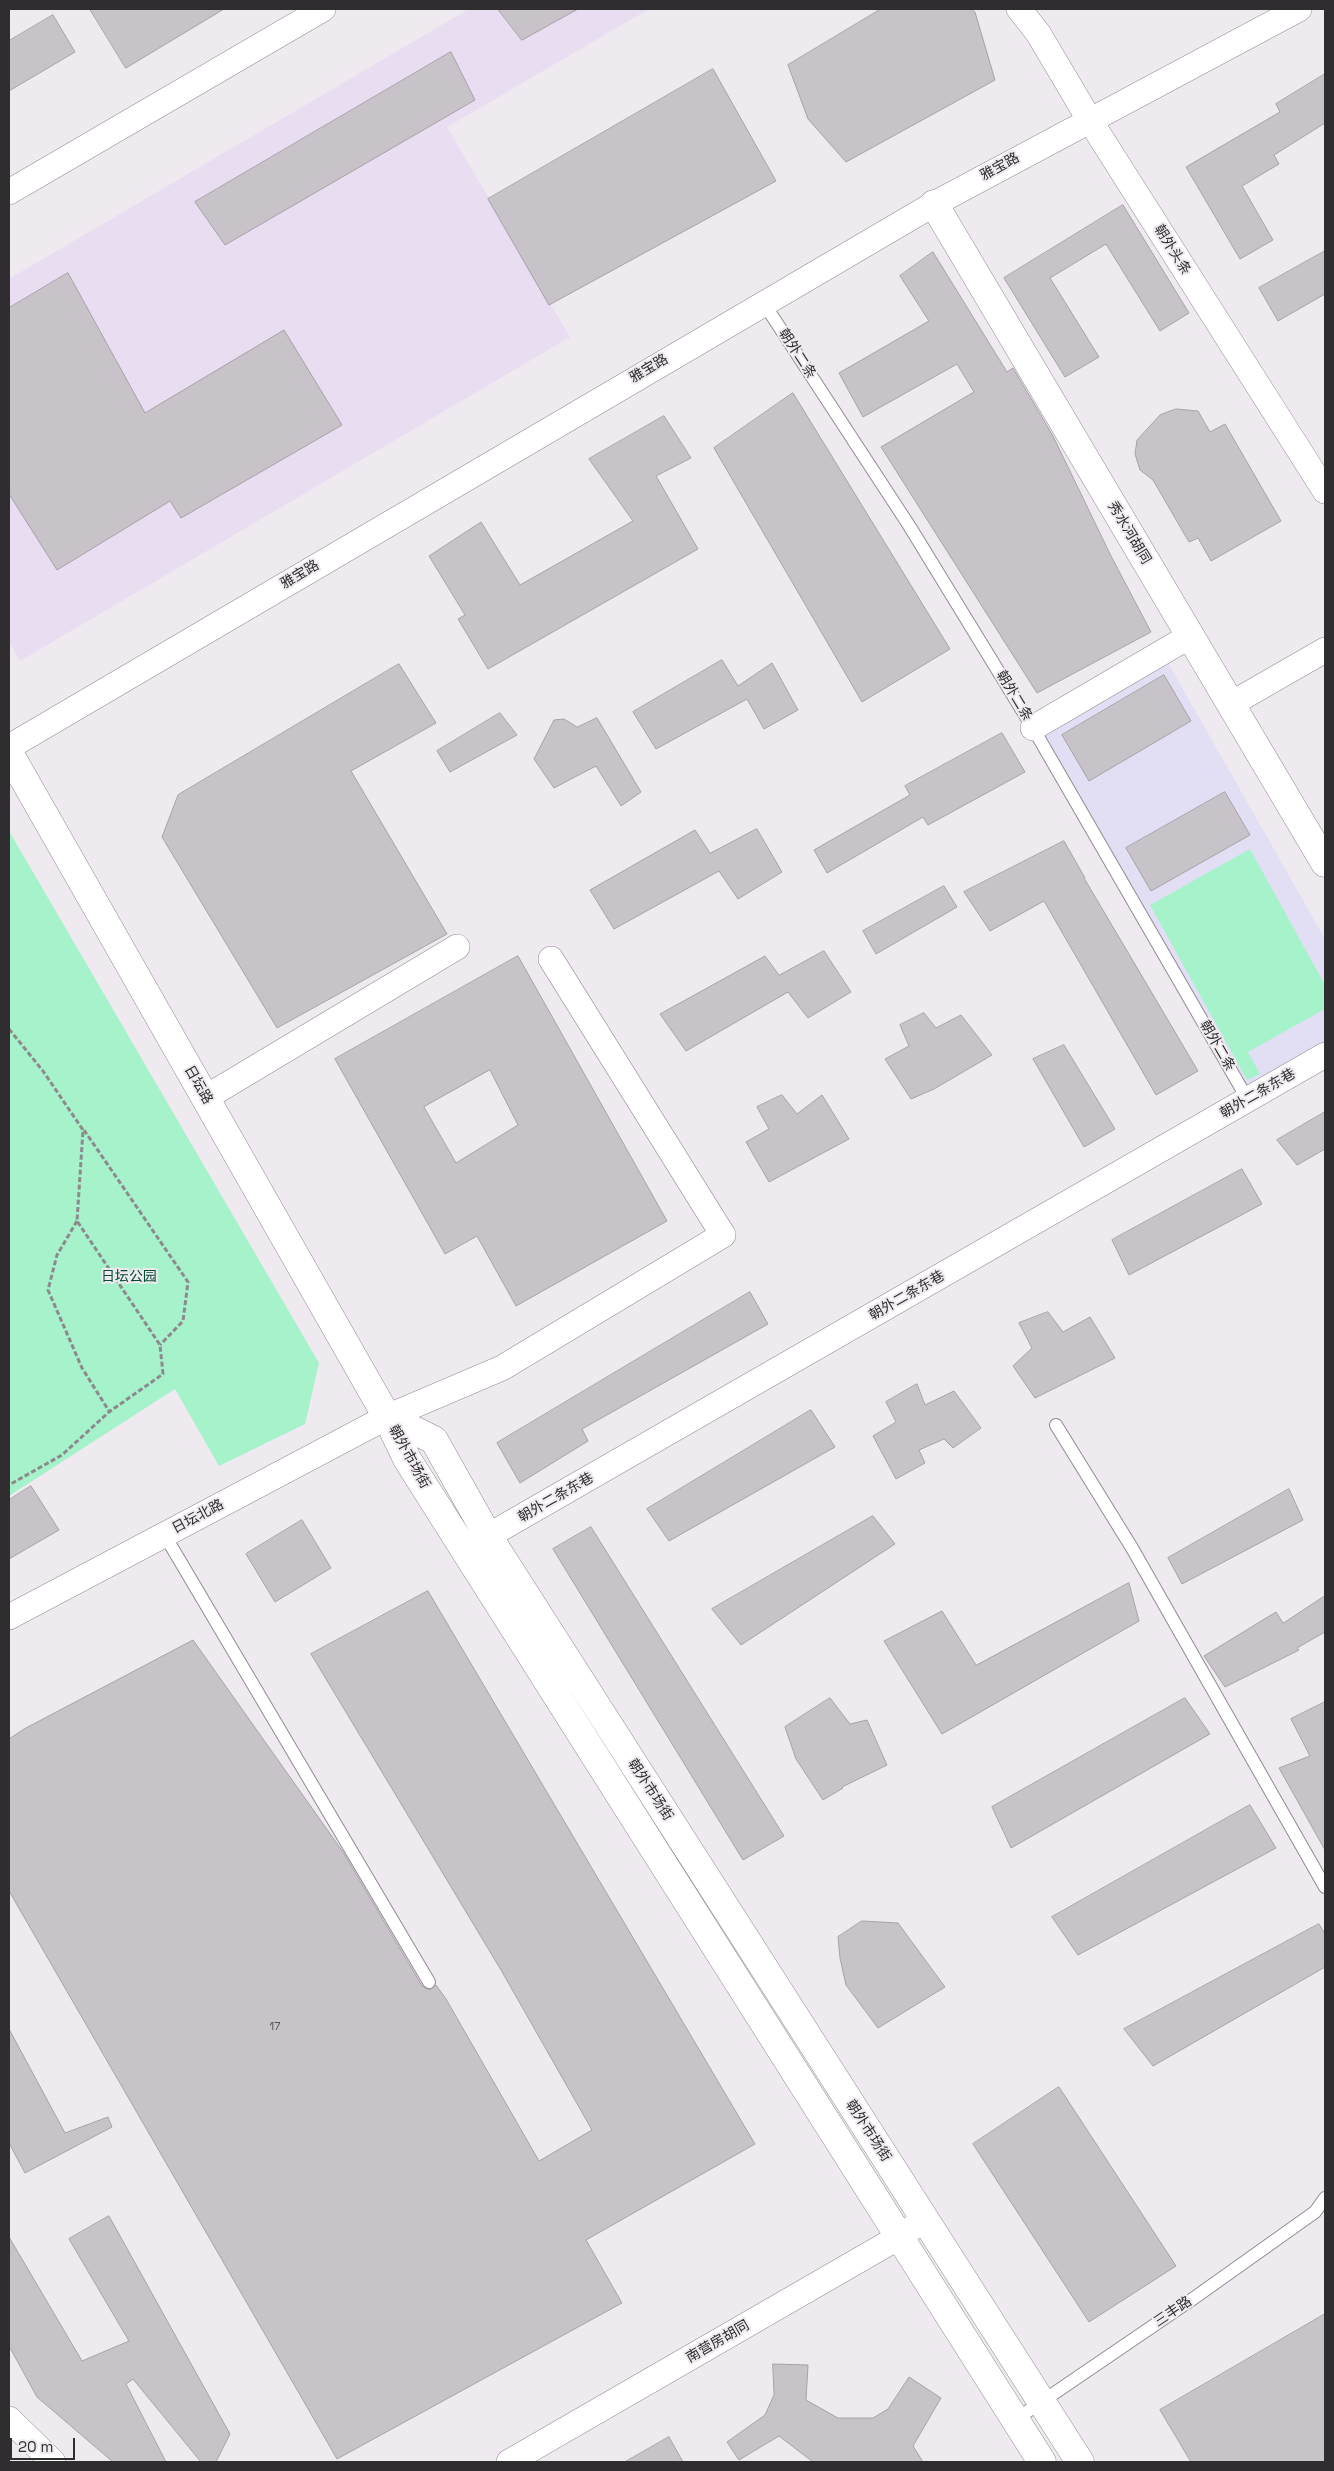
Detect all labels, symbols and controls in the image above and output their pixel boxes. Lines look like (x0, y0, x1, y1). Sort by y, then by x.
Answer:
street label: 雅宝路 (978, 149, 1022, 185)
street label: 朝外头条 (1150, 222, 1194, 278)
street label: 朝外二条 (775, 326, 819, 382)
street label: 雅宝路 (627, 351, 671, 387)
street label: 秀水河胡同 (1104, 499, 1154, 567)
street label: 雅宝路 (278, 557, 322, 593)
street label: 朝外二条 (992, 668, 1036, 724)
street label: 朝外二条 (1196, 1018, 1238, 1074)
street label: 日坛路 (180, 1063, 216, 1107)
street label: 朝外二条东巷 (1217, 1066, 1299, 1122)
street label: 朝外二条东巷 (866, 1268, 948, 1324)
park label: 日坛公园 (101, 1269, 157, 1285)
street label: 朝外市场街 (385, 1422, 433, 1492)
street label: 朝外二条东巷 (515, 1470, 597, 1526)
street label: 日坛北路 (169, 1496, 227, 1538)
street label: 朝外市场街 (624, 1756, 676, 1824)
house number: 17 (270, 2020, 280, 2034)
street label: 朝外市场街 (842, 2097, 894, 2165)
street label: 三丰路 (1151, 2293, 1195, 2331)
street label: 南营房胡同 (683, 2317, 753, 2367)
scale bar (12, 2428, 78, 2460)
text: 20 m (18, 2437, 53, 2456)

